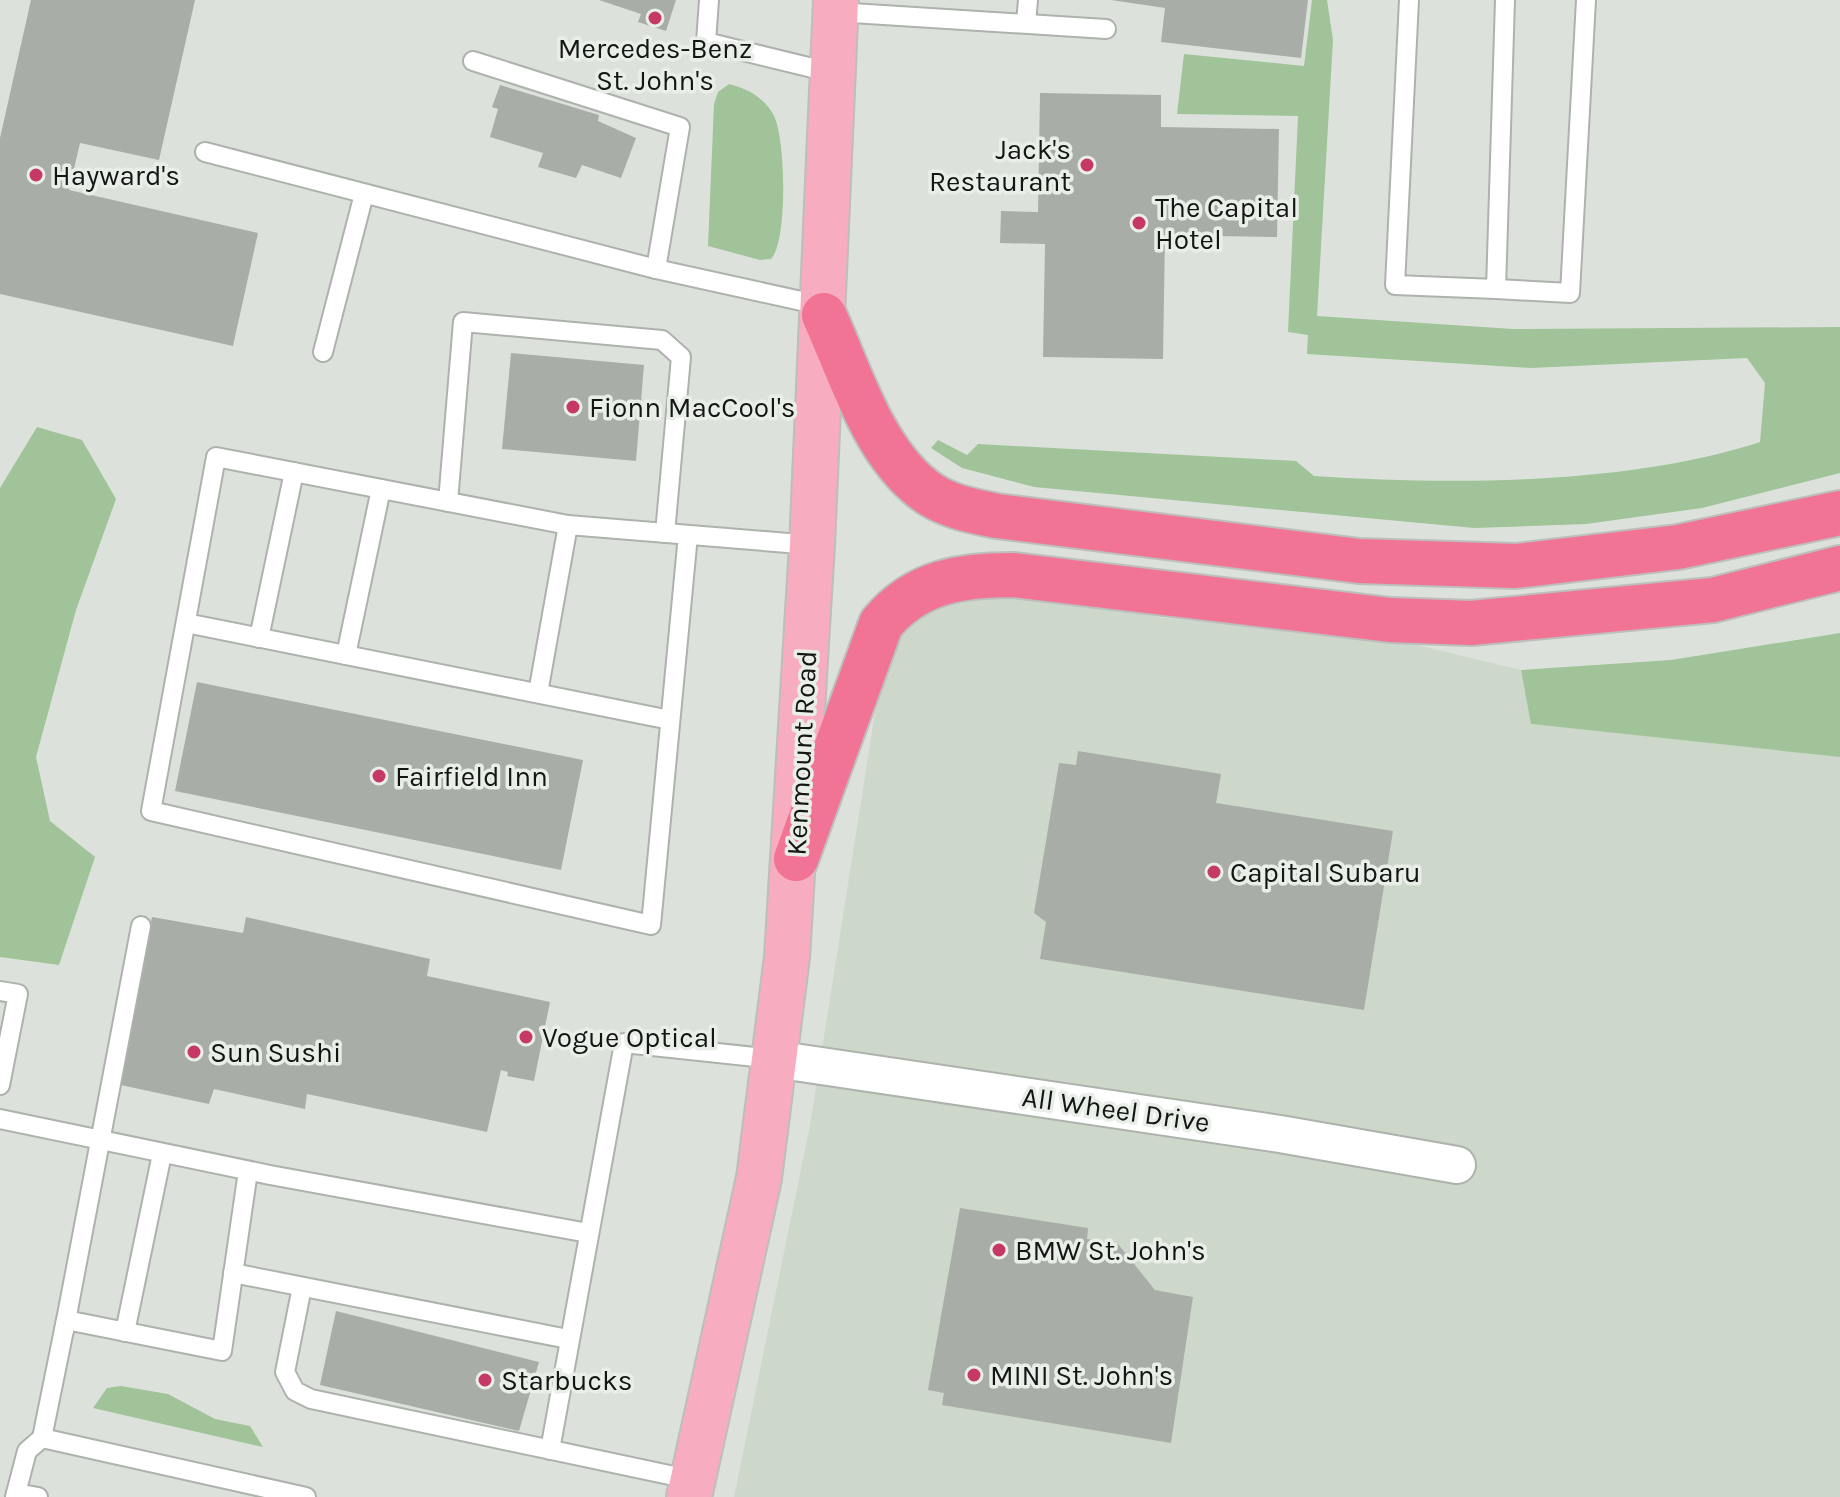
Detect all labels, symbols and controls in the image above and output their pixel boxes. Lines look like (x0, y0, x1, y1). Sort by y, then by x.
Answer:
marker: Mercedes-Benz St. John's (646, 9, 664, 27)
place label: Mercedes-Benz St. John's (558, 32, 752, 97)
place label: Jack's Restaurant (929, 133, 1071, 198)
marker: Jack's Restaurant (1078, 156, 1096, 174)
place label: Hayward's (52, 159, 180, 192)
marker: Hayward's (27, 166, 45, 184)
place label: The Capital Hotel (1155, 191, 1298, 256)
marker: The Capital Hotel (1130, 214, 1148, 232)
place label: Fionn MacCool's (589, 391, 795, 424)
marker: Fionn MacCool's (564, 398, 582, 416)
street label: Kenmount Road (780, 650, 823, 856)
place label: Fairfield Inn (395, 760, 548, 793)
marker: Fairfield Inn (370, 767, 388, 785)
place label: Capital Subaru (1230, 856, 1421, 889)
marker: Capital Subaru (1205, 863, 1223, 881)
place label: Vogue Optical (542, 1021, 717, 1054)
marker: Vogue Optical (517, 1028, 535, 1046)
place label: Sun Sushi (210, 1036, 341, 1069)
marker: Sun Sushi (185, 1043, 203, 1061)
street label: All Wheel Drive (1020, 1080, 1212, 1139)
place label: BMW St. John's (1015, 1234, 1206, 1267)
marker: BMW St. John's (990, 1241, 1008, 1259)
place label: MINI St. John's (990, 1359, 1173, 1392)
place label: Starbucks (501, 1364, 632, 1397)
marker: MINI St. John's (965, 1366, 983, 1384)
marker: Starbucks (476, 1371, 494, 1389)

